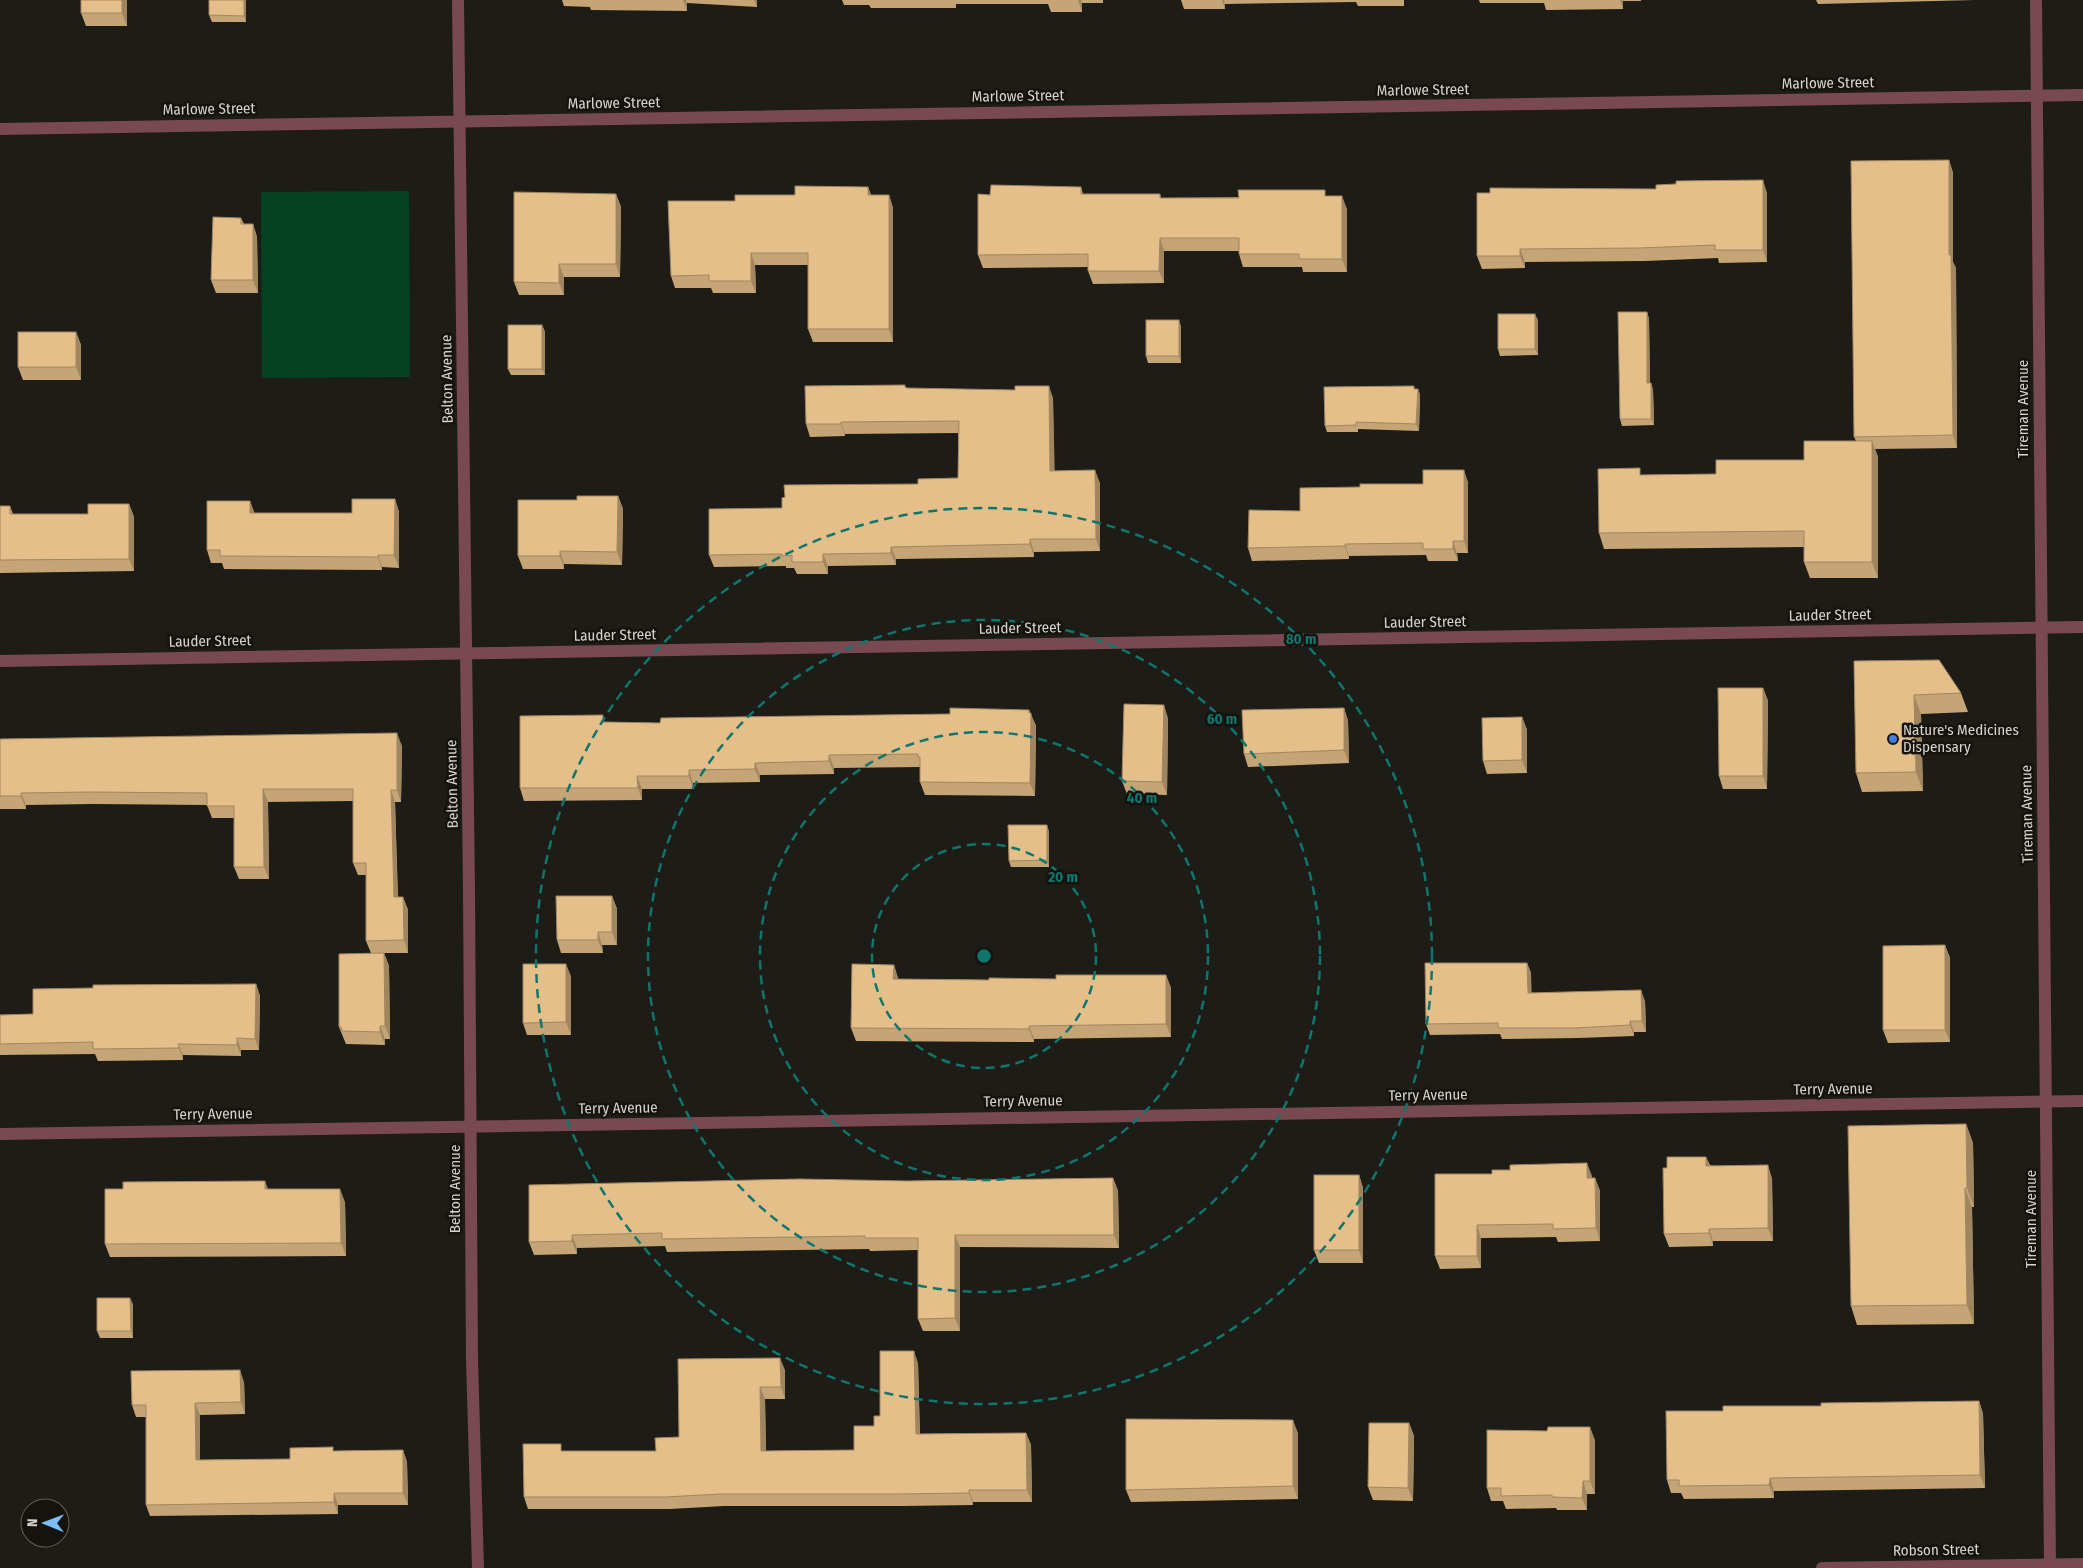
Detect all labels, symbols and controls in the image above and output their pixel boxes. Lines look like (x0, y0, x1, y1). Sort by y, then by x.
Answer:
street label: Marlowe Street (1782, 73, 1875, 93)
street label: Marlowe Street (1377, 80, 1470, 100)
street label: Marlowe Street (972, 86, 1065, 106)
street label: Marlowe Street (568, 93, 661, 113)
street label: Marlowe Street (163, 99, 256, 119)
street label: Belton Avenue (437, 335, 457, 423)
street label: Tireman Avenue (2014, 360, 2032, 458)
street label: Lauder Street (1788, 605, 1872, 625)
street label: Lauder Street (1383, 612, 1467, 632)
street label: Lauder Street (978, 618, 1062, 638)
street label: Lauder Street (573, 625, 657, 645)
text: 80 m (1286, 630, 1316, 648)
street label: Lauder Street (168, 631, 252, 651)
text: 60 m (1207, 710, 1237, 728)
place label: Nature's Medicines Dispensary (1903, 721, 2019, 756)
marker: Nature's Medicines Dispensary (1887, 733, 1899, 745)
street label: Belton Avenue (442, 740, 462, 828)
street label: Tireman Avenue (2017, 765, 2037, 863)
text: 40 m (1127, 789, 1157, 807)
text: 20 m (1047, 868, 1078, 886)
centre of rings (975, 947, 993, 965)
street label: Terry Avenue (1793, 1079, 1873, 1099)
street label: Terry Avenue (1388, 1085, 1468, 1105)
street label: Terry Avenue (983, 1091, 1063, 1111)
street label: Terry Avenue (578, 1098, 658, 1118)
street label: Terry Avenue (173, 1104, 253, 1124)
street label: Belton Avenue (446, 1145, 464, 1233)
street label: Tireman Avenue (2022, 1170, 2040, 1268)
north arrow (20, 1498, 70, 1548)
text: N (24, 1518, 41, 1527)
street label: Robson Street (1893, 1540, 1979, 1560)

